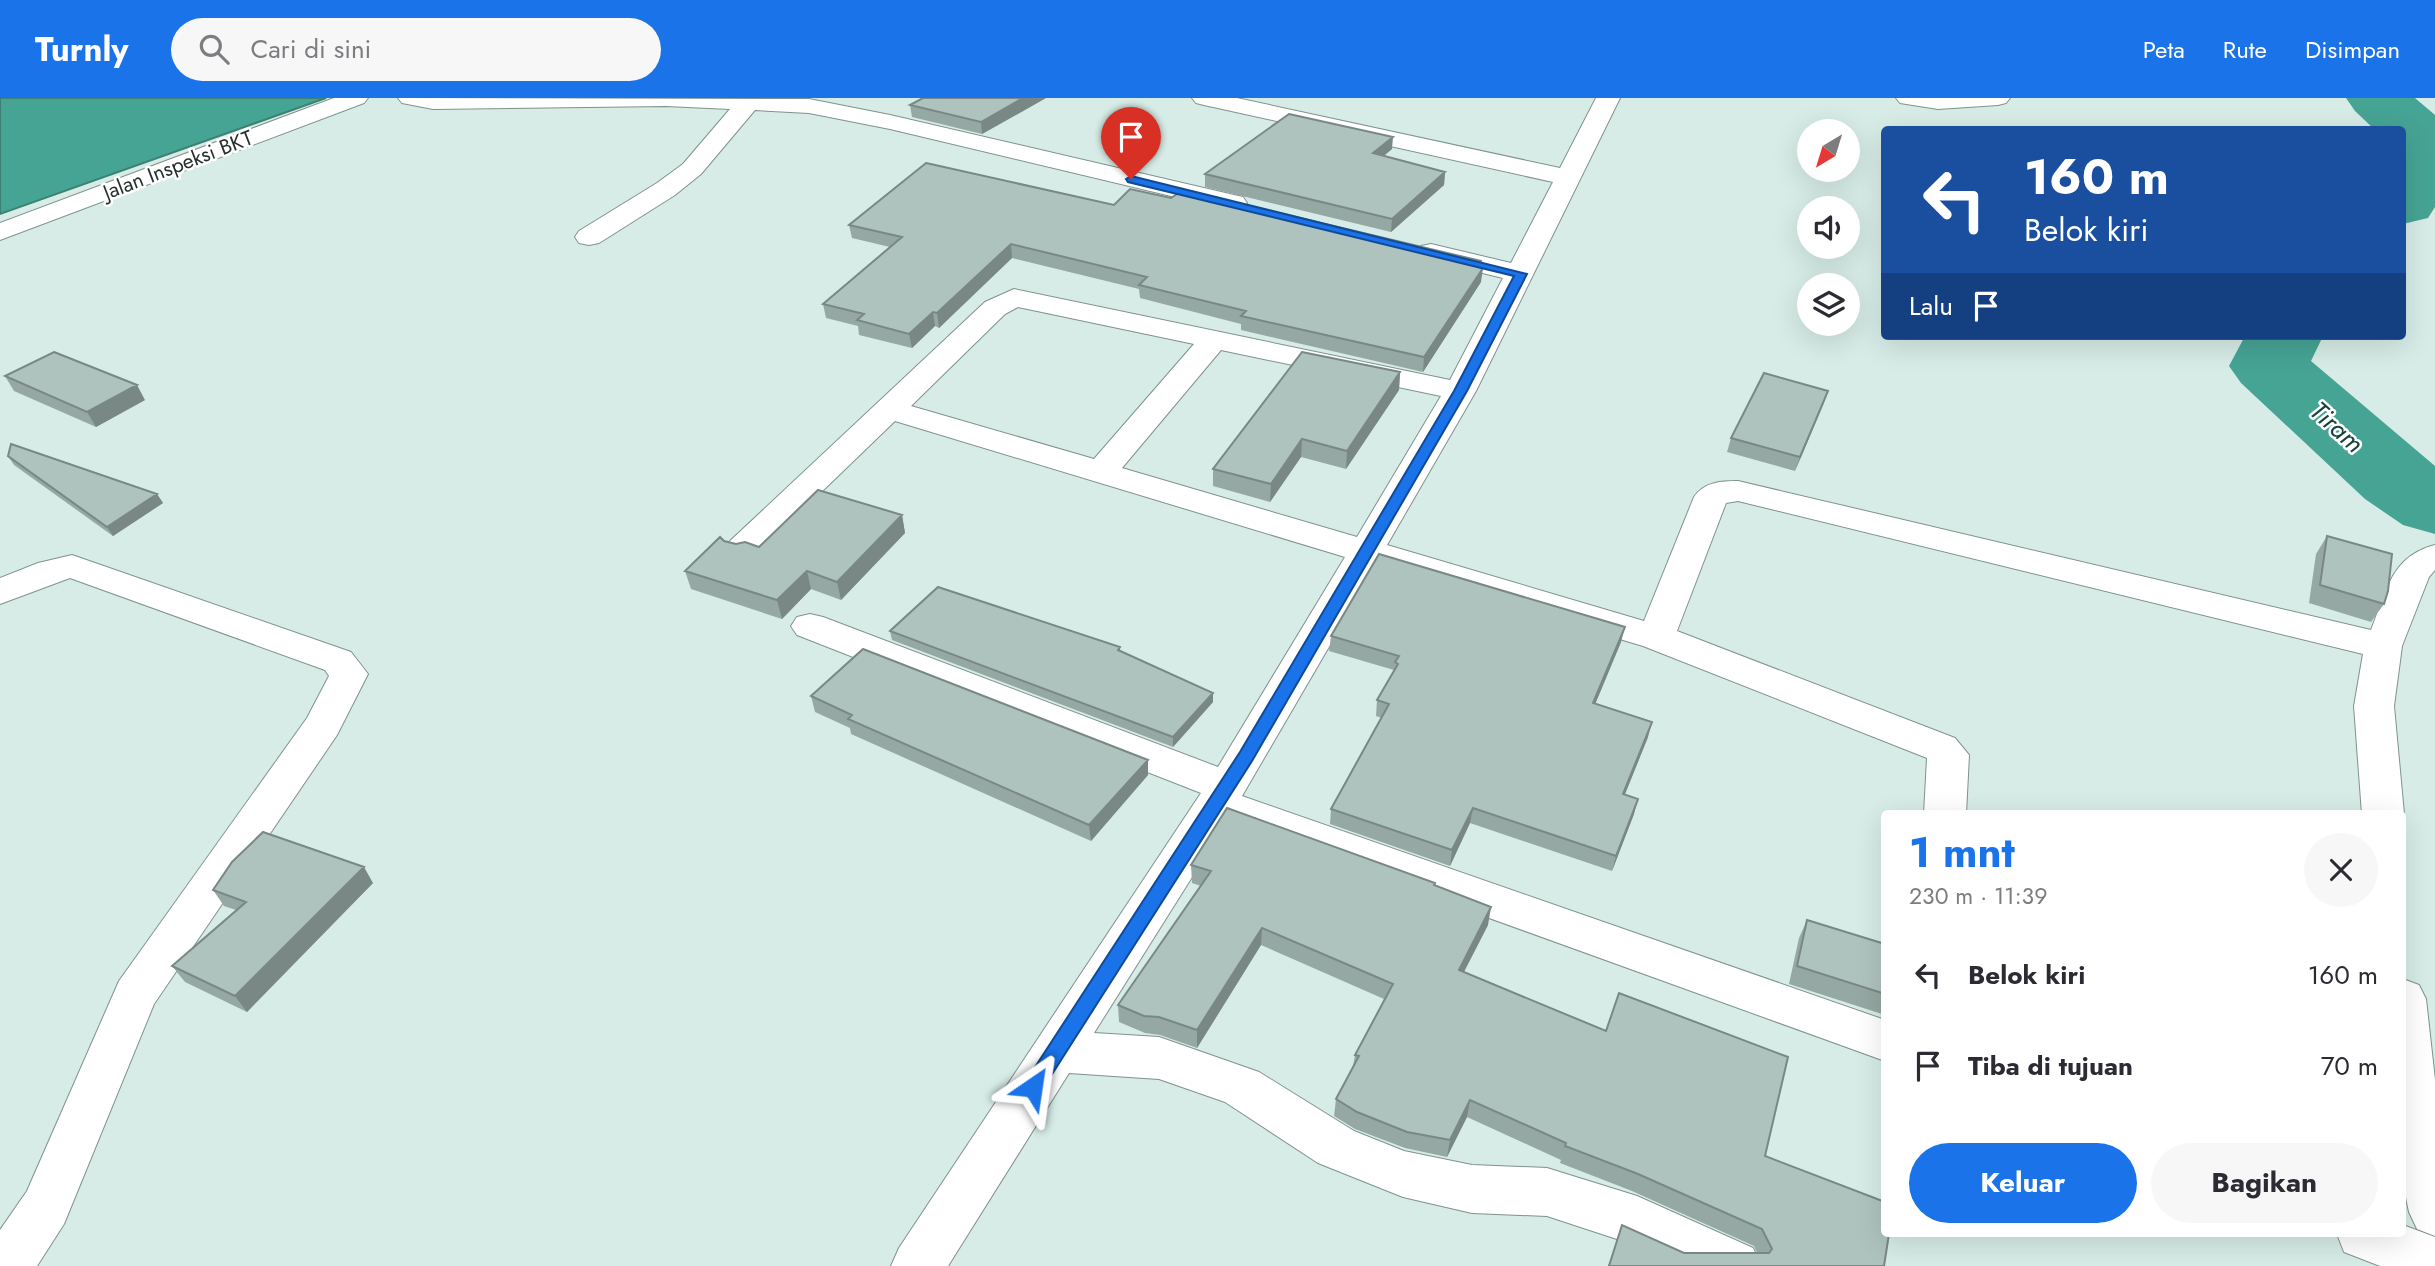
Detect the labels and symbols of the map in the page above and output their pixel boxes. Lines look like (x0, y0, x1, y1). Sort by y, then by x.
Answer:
pin (1101, 107, 1161, 179)
north arrow (1797, 119, 1860, 182)
street label: Jalan Inspeksi BKT (96, 123, 257, 208)
water label: Tiram (2302, 392, 2372, 462)
position arrow (996, 1050, 1070, 1124)

